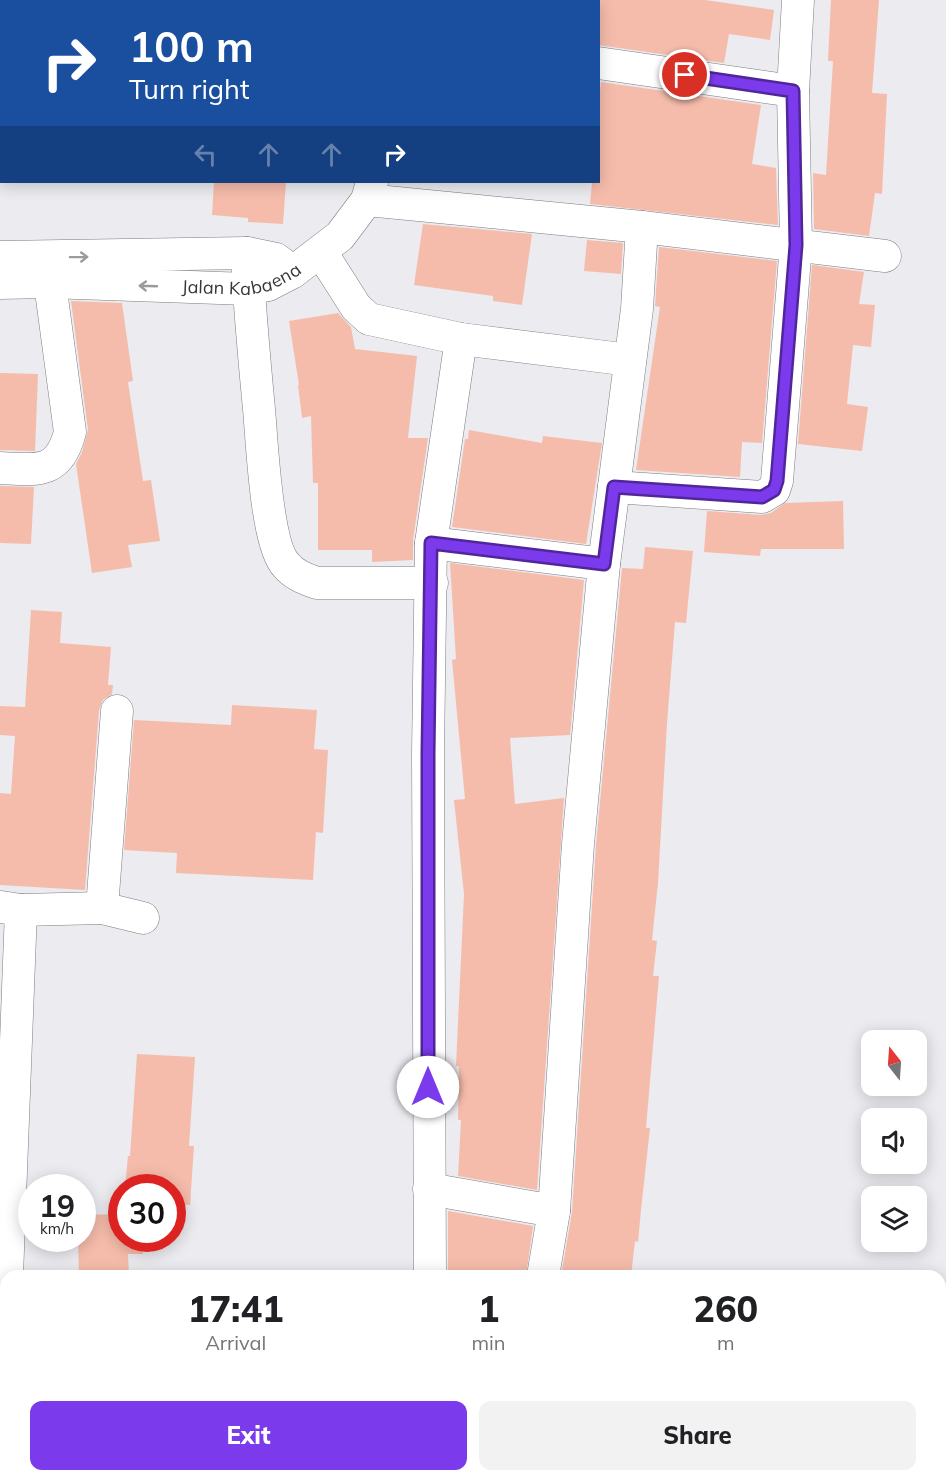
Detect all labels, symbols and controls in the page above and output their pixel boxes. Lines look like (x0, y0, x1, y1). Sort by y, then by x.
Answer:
text: 100 m (129, 20, 254, 73)
icon: right (30, 24, 108, 102)
pin (659, 49, 710, 100)
icon: arrive (668, 58, 701, 91)
text: Turn right (129, 72, 249, 106)
icon: left (189, 138, 222, 171)
icon: ahead (252, 138, 285, 171)
icon: ahead (315, 138, 348, 171)
icon: right (378, 138, 411, 171)
one-way arrow (69, 251, 89, 263)
street label: Jalan Kabaena (181, 258, 306, 300)
one-way arrow (138, 280, 158, 291)
north arrow (861, 1030, 927, 1096)
map controls (861, 1030, 927, 1252)
position arrow (396, 1055, 460, 1119)
button: sound (861, 1108, 927, 1174)
speed limit sign: 30 (108, 1174, 186, 1252)
button: layers (861, 1186, 927, 1252)
text: 19 (39, 1187, 75, 1225)
text: km/h (40, 1219, 74, 1238)
text: 17:41 (188, 1286, 284, 1331)
text: 1 (478, 1286, 499, 1331)
text: 260 (693, 1286, 758, 1331)
text: Arrival (205, 1330, 266, 1355)
text: min (471, 1330, 506, 1355)
text: m (717, 1330, 735, 1355)
button: Exit (30, 1401, 467, 1470)
button: Share (479, 1401, 916, 1470)

